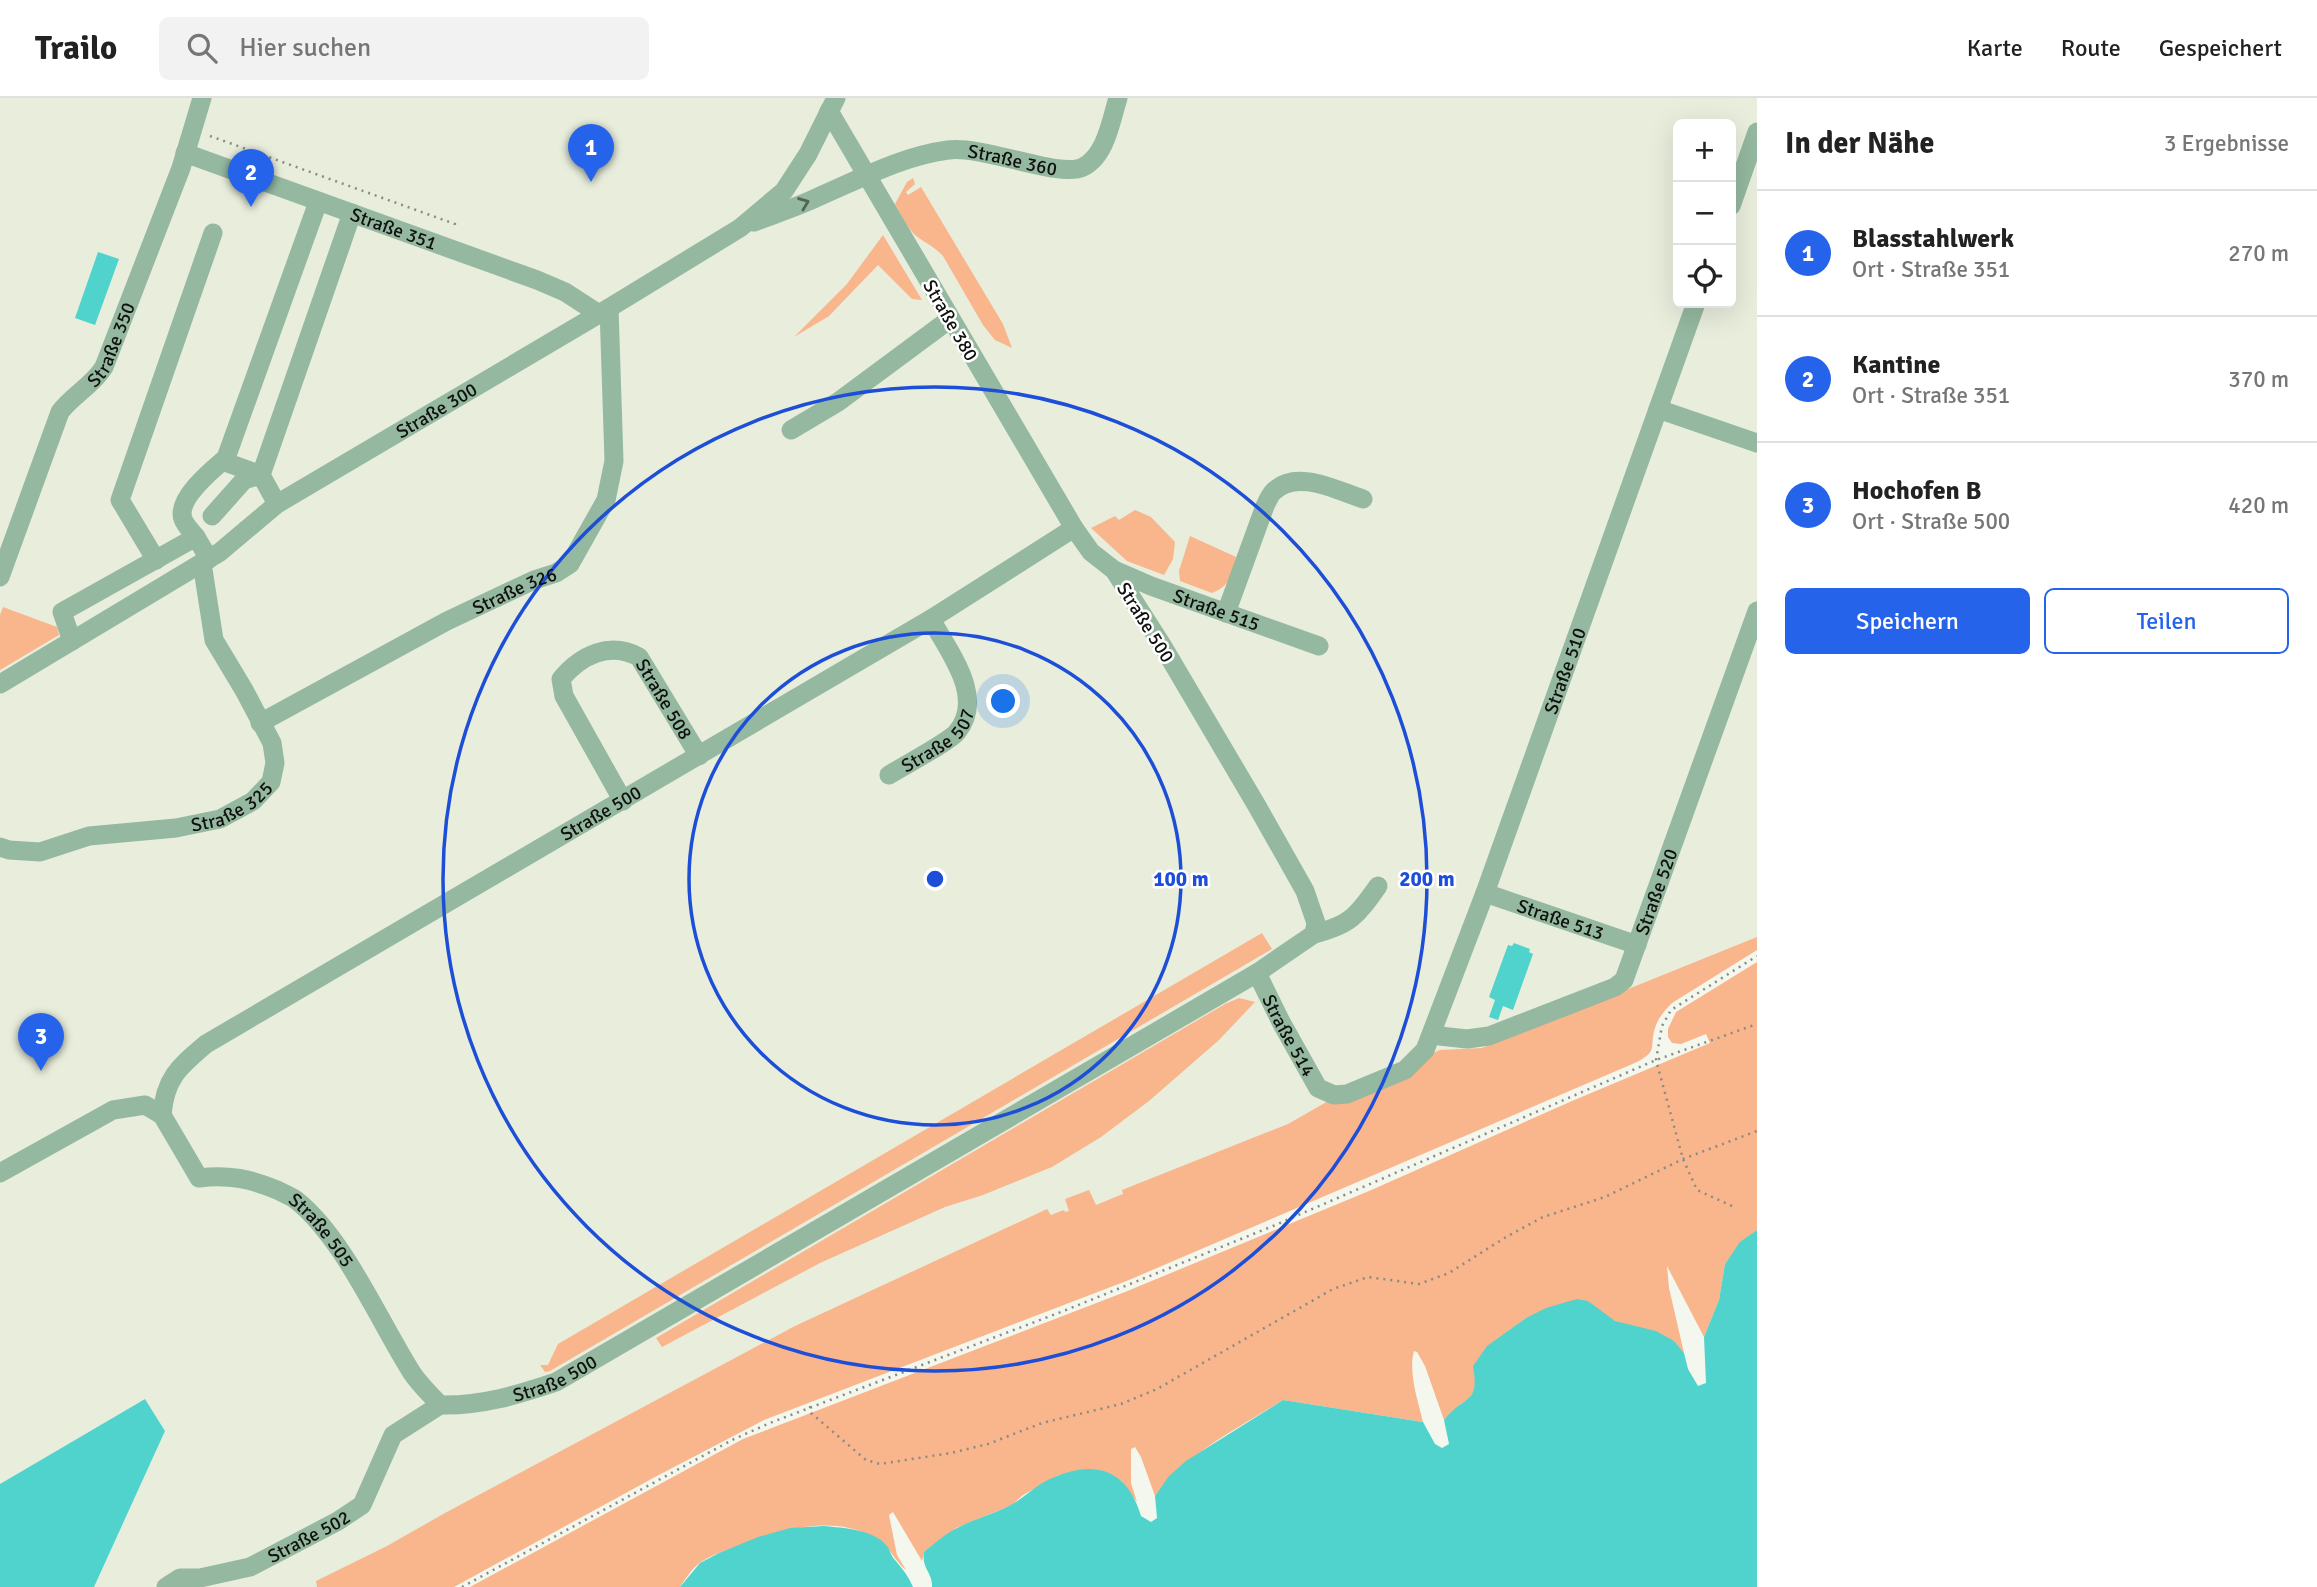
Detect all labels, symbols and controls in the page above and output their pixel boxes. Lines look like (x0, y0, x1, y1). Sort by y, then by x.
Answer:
search box (159, 17, 649, 80)
text: Trailo (35, 28, 117, 69)
icon: search (183, 29, 221, 67)
text: Hier suchen (239, 32, 371, 64)
text: Karte (1967, 33, 2023, 63)
text: Route (2061, 33, 2121, 63)
text: Gespeichert (2159, 33, 2282, 63)
map controls (1673, 119, 1736, 308)
button: + (1673, 119, 1736, 182)
pin: 1 (568, 124, 614, 182)
text: In der Nähe (1785, 125, 1934, 162)
text: 3 Ergebnisse (2164, 129, 2289, 158)
street label: Straße 360 (966, 139, 1059, 182)
pin: 2 (228, 149, 274, 207)
button: − (1673, 182, 1736, 245)
one-way arrow (797, 198, 809, 212)
street label: Straße 351 (347, 203, 440, 256)
text: Blasstahlwerk (1852, 223, 2014, 255)
text: 1 (1802, 239, 1814, 268)
text: 270 m (2228, 239, 2289, 268)
button: locate (1673, 245, 1736, 308)
text: Ort · Straße 351 (1852, 255, 2010, 284)
street label: Straße 380 (917, 275, 983, 366)
street label: Straße 350 (82, 299, 141, 393)
text: Kantine (1852, 349, 1940, 381)
text: 2 (1802, 365, 1814, 394)
text: 370 m (2228, 365, 2289, 394)
street label: Straße 300 (392, 378, 482, 444)
text: Ort · Straße 351 (1852, 381, 2010, 410)
text: Hochofen B (1852, 475, 1982, 507)
text: 3 (1802, 491, 1814, 520)
text: 420 m (2228, 491, 2289, 520)
text: Ort · Straße 500 (1852, 507, 2010, 536)
street label: Straße 326 (468, 563, 560, 620)
street label: Straße 500 (1111, 578, 1179, 667)
street label: Straße 515 (1170, 584, 1263, 637)
button: Speichern (1785, 588, 2030, 654)
button: Teilen (2044, 588, 2289, 654)
street label: Straße 510 (1539, 625, 1592, 717)
street label: Straße 508 (630, 655, 697, 744)
your location (986, 684, 1020, 718)
street label: Straße 507 (897, 706, 980, 778)
street label: Straße 325 (189, 777, 278, 838)
street label: Straße 500 (556, 780, 646, 847)
street label: Straße 520 (1630, 845, 1683, 938)
text: 100 m (1153, 866, 1209, 892)
text: 200 m (1399, 866, 1455, 892)
centre of rings (923, 867, 947, 891)
street label: Straße 513 (1514, 894, 1607, 946)
street label: Straße 514 (1256, 991, 1320, 1081)
pin: 3 (18, 1013, 64, 1071)
street label: Straße 505 (284, 1188, 359, 1272)
street label: Straße 500 (510, 1350, 602, 1408)
street label: Straße 502 (264, 1505, 355, 1569)

